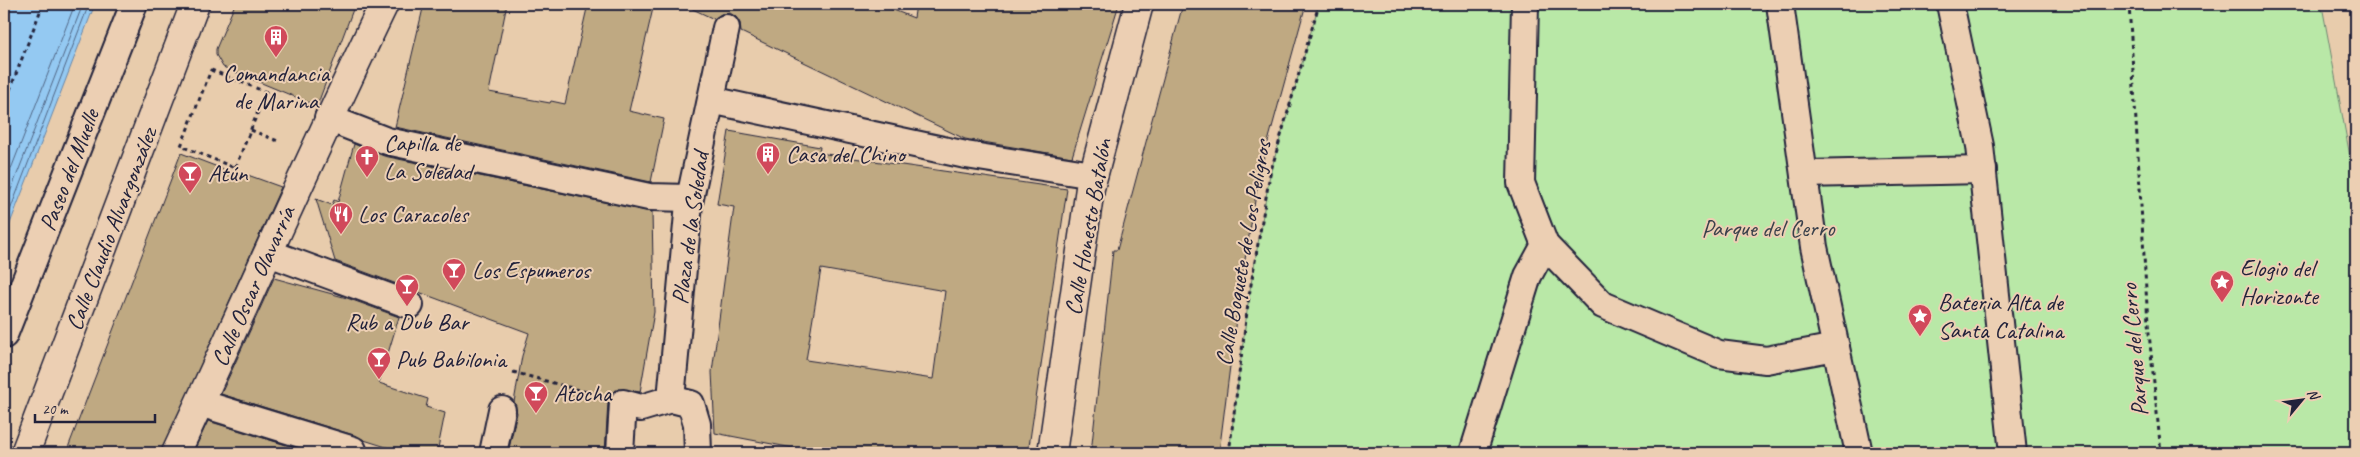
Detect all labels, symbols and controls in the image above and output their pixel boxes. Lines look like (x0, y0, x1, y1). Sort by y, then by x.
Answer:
building icon: Comandancia de Marina (263, 24, 289, 58)
place label: Comandancia de Marina (223, 58, 331, 116)
street label: Paseo del Muelle (32, 103, 107, 235)
street label: Calle Claudio Alvargonzález (59, 121, 164, 335)
place label: Capilla de La Soledad (384, 128, 475, 186)
street label: Calle Honesto Batalón (1058, 135, 1118, 318)
street label: Calle Boquete de Los Peligros (1208, 135, 1278, 368)
place label: Casa del Chino (786, 139, 907, 169)
building icon: Casa del Chino (755, 141, 781, 175)
church icon: Capilla de La Soledad (354, 144, 380, 178)
street label: Plaza de la Soledad (664, 146, 716, 306)
place label: Atún (208, 158, 249, 188)
bar icon: Atún (177, 160, 203, 194)
place label: Los Caracoles (358, 199, 470, 229)
street label: Calle Oscar Olavarría (204, 200, 302, 371)
restaurant icon: Los Caracoles (328, 201, 354, 235)
park label: Parque del Cerro (1701, 213, 1836, 243)
place label: Elogio del Horizonte (2240, 253, 2320, 311)
place label: Los Espumeros (472, 255, 592, 285)
bar icon: Los Espumeros (441, 257, 467, 291)
place icon: Elogio del Horizonte (2209, 269, 2235, 303)
bar icon: Rub a Dub Bar (394, 273, 420, 307)
street label: Parque del Cerro (2113, 281, 2155, 418)
place label: Bateria Alta de Santa Catalina (1938, 287, 2065, 345)
place icon: Bateria Alta de Santa Catalina (1907, 303, 1933, 337)
place label: Rub a Dub Bar (346, 307, 471, 337)
place label: Pub Babilonia (396, 344, 508, 374)
bar icon: Pub Babilonia (366, 346, 392, 380)
north arrow (2278, 374, 2328, 424)
place label: Atocha (554, 378, 613, 408)
bar icon: Atocha (523, 380, 549, 414)
text: N (2303, 386, 2324, 404)
scale bar (35, 392, 155, 424)
text: 20 m (42, 400, 69, 419)

